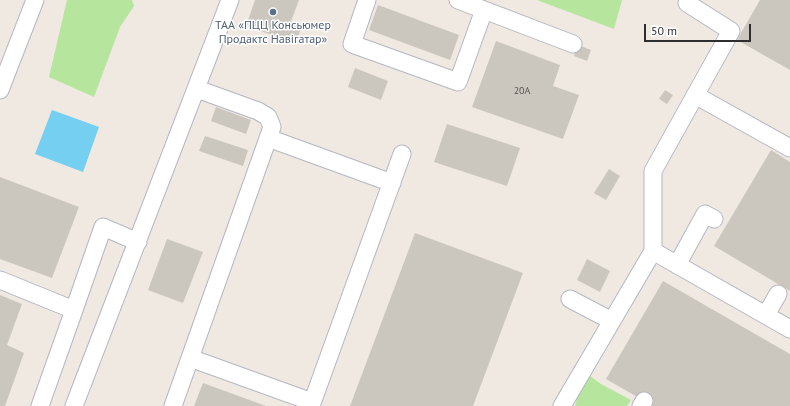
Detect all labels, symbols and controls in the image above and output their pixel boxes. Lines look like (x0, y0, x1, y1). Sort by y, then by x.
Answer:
marker: ТАА «ПЦЦ Консьюмер Продактс Навігатар» (268, 7, 278, 17)
scale bar (646, 16, 753, 42)
place label: ТАА «ПЦЦ Консьюмер Продактс Навігатар» (215, 19, 331, 47)
text: 50 m (651, 23, 677, 38)
house number: 20А (514, 85, 530, 97)

